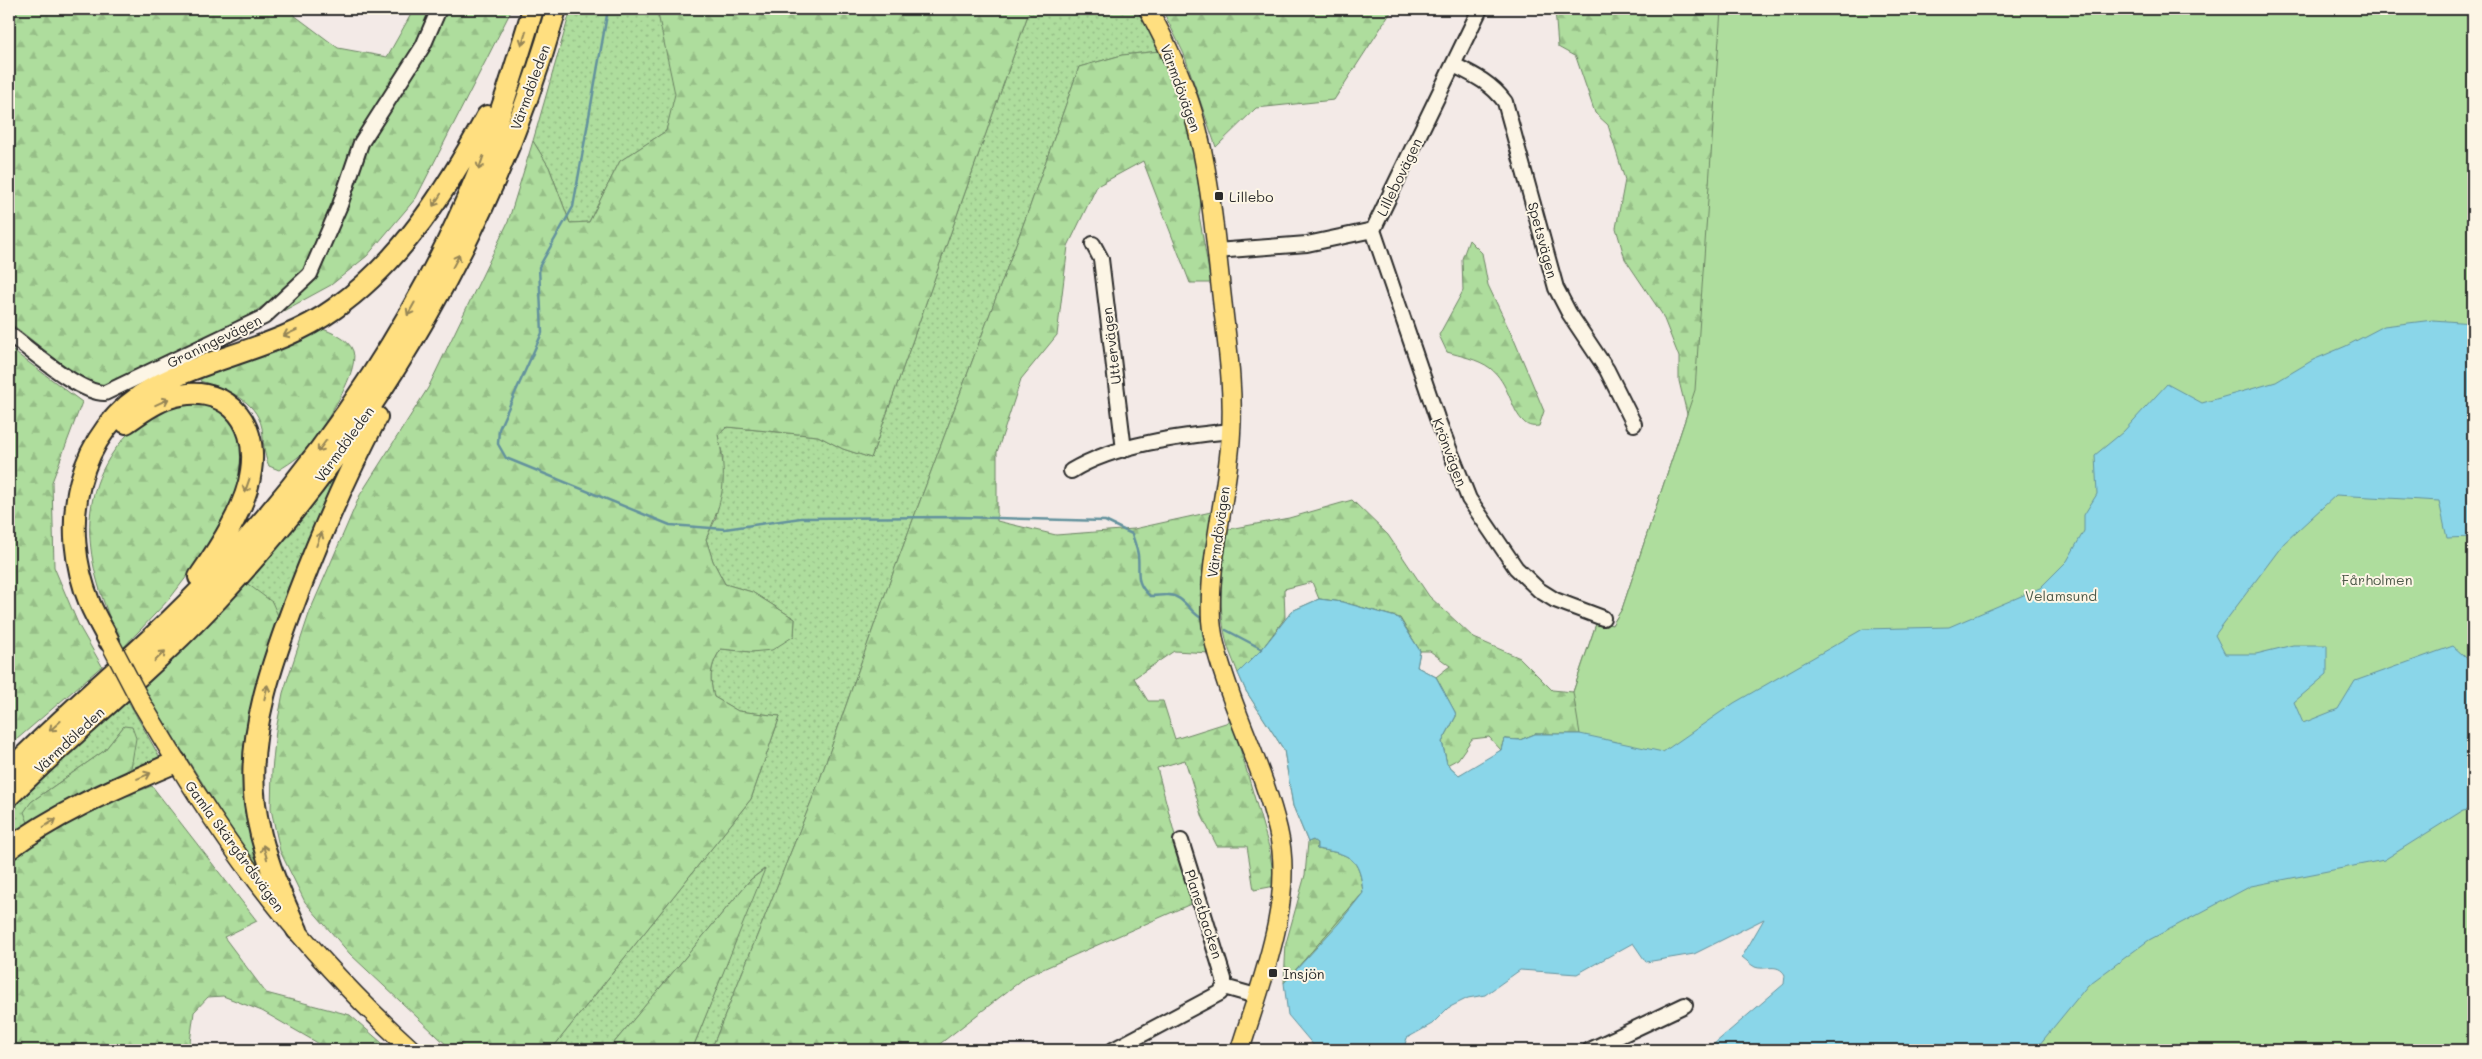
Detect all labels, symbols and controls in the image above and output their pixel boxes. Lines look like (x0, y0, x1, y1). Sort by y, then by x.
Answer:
one-way arrow (518, 30, 528, 46)
street label: Värmdövägen (1156, 41, 1206, 135)
street label: Värmdöleden (506, 42, 554, 132)
street label: Lillebovägen (1372, 135, 1426, 219)
one-way arrow (476, 155, 485, 170)
place label: Lillebo (1229, 187, 1274, 206)
marker: Lillebo (1213, 190, 1225, 202)
one-way arrow (431, 193, 442, 207)
street label: Spetsvägen (1524, 200, 1562, 280)
one-way arrow (452, 254, 461, 269)
one-way arrow (405, 302, 415, 316)
street label: Uttervägen (1097, 306, 1125, 386)
street label: Graningevägen (164, 310, 264, 372)
one-way arrow (283, 328, 298, 338)
one-way arrow (154, 396, 169, 406)
street label: Värmdöleden (310, 402, 378, 486)
street label: Krönvägen (1428, 415, 1472, 489)
one-way arrow (317, 439, 328, 452)
one-way arrow (242, 478, 251, 493)
street label: Värmdövägen (1202, 485, 1234, 579)
one-way arrow (315, 532, 324, 547)
park label: Fårholmen (2342, 570, 2412, 589)
park label: Velamsund (2025, 586, 2097, 605)
one-way arrow (154, 650, 167, 662)
one-way arrow (262, 684, 271, 700)
street label: Värmdöleden (30, 703, 108, 777)
one-way arrow (49, 720, 62, 732)
one-way arrow (136, 770, 151, 780)
street label: Gamla Skärgårdsvägen (181, 777, 289, 915)
one-way arrow (43, 817, 57, 828)
one-way arrow (260, 845, 269, 861)
street label: Planetbacken (1181, 867, 1227, 961)
place label: Insjön (1283, 964, 1324, 983)
marker: Insjön (1267, 967, 1279, 979)

